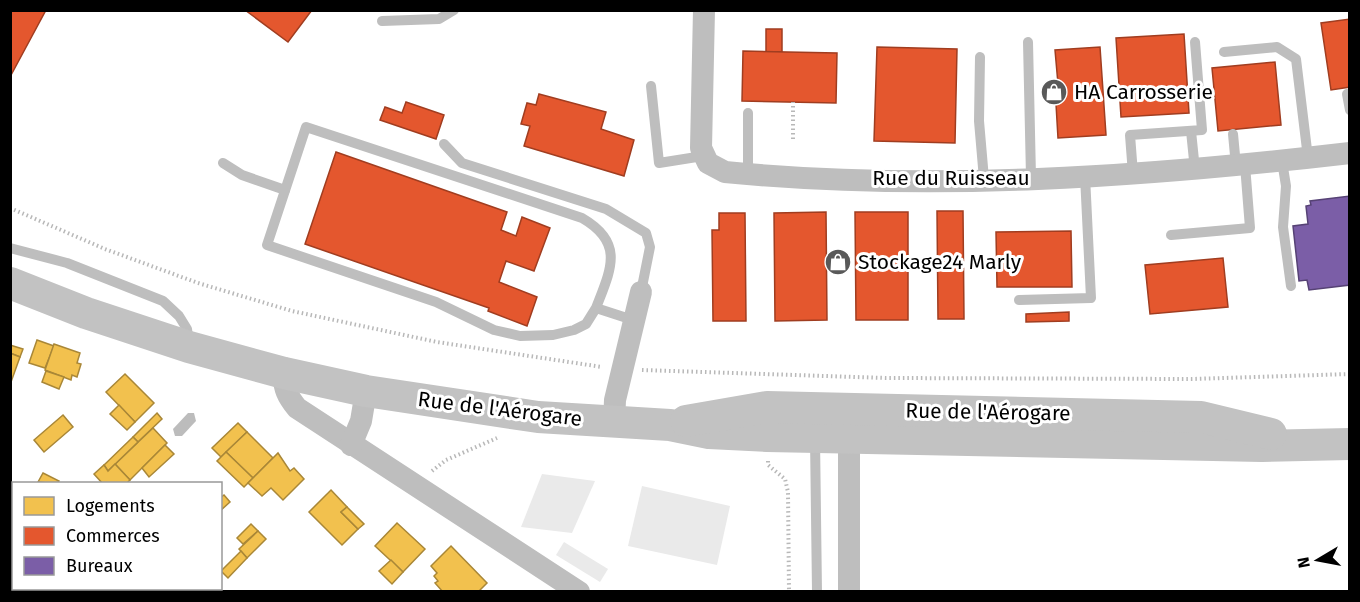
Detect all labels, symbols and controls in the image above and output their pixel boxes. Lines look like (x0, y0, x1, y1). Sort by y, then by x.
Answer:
shop icon: HA Carrosserie (1039, 77, 1069, 107)
place label: HA Carrosserie (1074, 79, 1213, 105)
street label: Rue du Ruisseau (872, 165, 1030, 191)
shop icon: Stockage24 Marly (823, 247, 853, 277)
place label: Stockage24 Marly (858, 249, 1022, 275)
street label: Rue de l'Aérogare (416, 386, 584, 432)
street label: Rue de l'Aérogare (905, 398, 1071, 426)
legend (12, 482, 222, 590)
text: Logements (66, 495, 155, 517)
text: Commerces (66, 525, 160, 547)
north arrow (1288, 530, 1348, 590)
text: Bureaux (66, 555, 133, 577)
text: N (1293, 556, 1314, 569)

